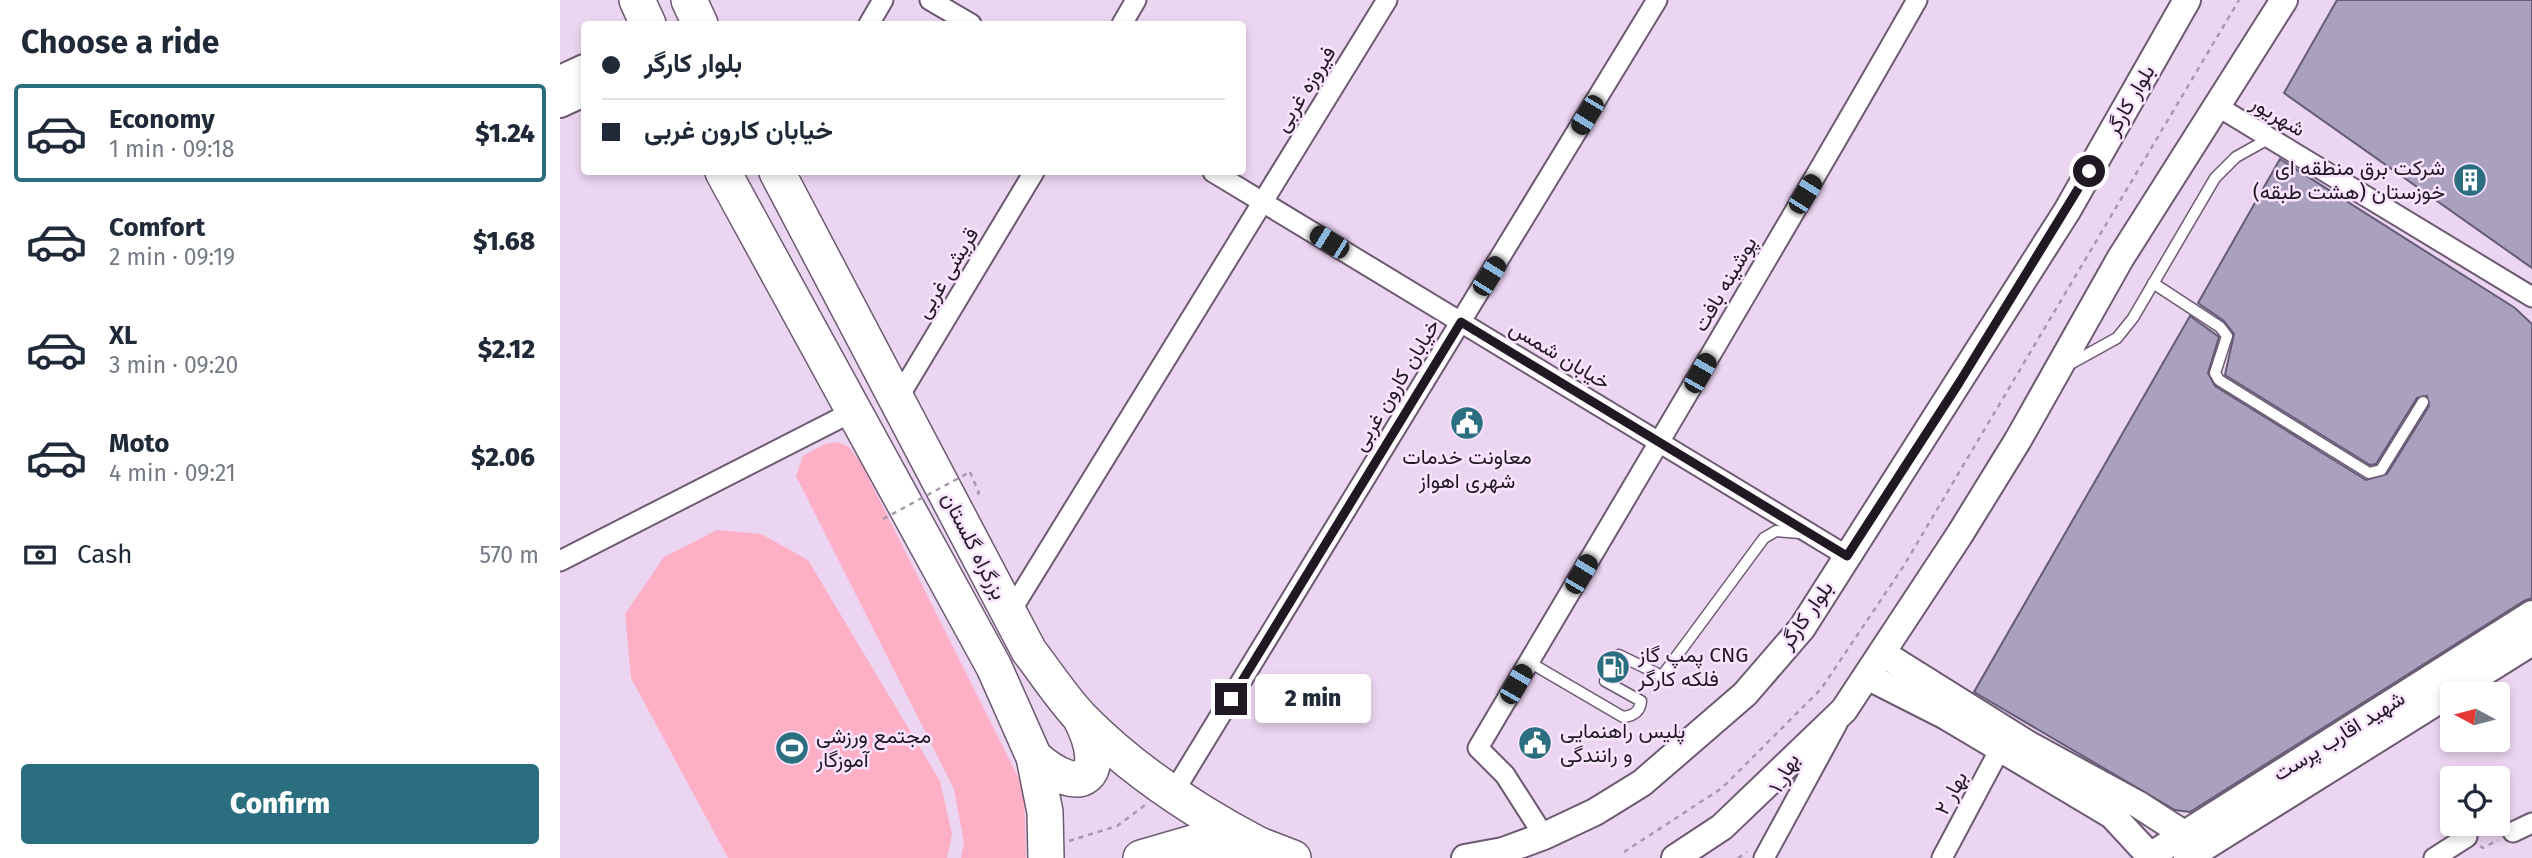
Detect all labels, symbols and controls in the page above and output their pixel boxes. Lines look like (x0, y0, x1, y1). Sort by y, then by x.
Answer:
text: Choose a ride (21, 23, 219, 61)
street label: فیروزه غربی (1268, 41, 1342, 137)
text: بلوار کارگر (644, 48, 742, 79)
street label: بلوار کارگر (2099, 60, 2161, 141)
street label: شهریور (2245, 89, 2310, 142)
car (1568, 92, 1607, 138)
icon: car (25, 102, 88, 165)
text: Economy (109, 104, 215, 135)
text: خیابان کارون غربی (644, 115, 833, 146)
text: $1.24 (475, 118, 535, 149)
text: 1 min · 09:18 (109, 135, 234, 163)
route start (2073, 155, 2105, 187)
place label: شرکت برق منطقه ای خوزستان (هشت طبقه) (2253, 155, 2445, 205)
building icon: شرکت برق منطقه ای خوزستان (هشت طبقه) (2451, 161, 2489, 199)
car (1785, 171, 1826, 217)
icon: car (25, 210, 88, 273)
text: Comfort (109, 212, 205, 243)
car (1306, 222, 1353, 262)
street label: قریشی غربی (910, 223, 984, 323)
text: $1.68 (473, 226, 535, 257)
street label: پوشینه بافت (1687, 232, 1764, 337)
text: 2 min · 09:19 (109, 243, 235, 271)
car (1469, 253, 1510, 299)
street label: خیابان کارون غربی (1346, 314, 1446, 456)
street label: خیابان شمس (1505, 315, 1615, 395)
icon: car (25, 318, 88, 381)
text: XL (109, 320, 137, 351)
text: $2.12 (478, 334, 535, 365)
car (1681, 350, 1720, 396)
text: 3 min · 09:20 (109, 351, 238, 379)
public building icon: معاونت خدمات شهری اهواز (1448, 404, 1486, 442)
icon: car (25, 426, 88, 489)
text: Moto (109, 428, 169, 459)
text: $2.06 (471, 442, 535, 473)
place label: معاونت خدمات شهری اهواز (1402, 444, 1532, 494)
text: 4 min · 09:21 (109, 459, 236, 487)
street label: بزرگراه گلستان (936, 488, 1012, 604)
icon: cash (21, 536, 59, 574)
text: Cash (77, 539, 133, 570)
text: 570 m (479, 541, 539, 569)
car (1562, 551, 1601, 597)
street label: بلوار کارگر (1773, 576, 1839, 655)
place label: پمپ گاز CNG فلکه کارگر (1637, 642, 1749, 692)
fuel station icon: پمپ گاز CNG فلکه کارگر (1594, 648, 1632, 686)
car (1497, 661, 1536, 707)
callout: 2 min (1256, 674, 1371, 724)
north arrow (2440, 682, 2510, 752)
map controls (2440, 682, 2510, 836)
route end (1215, 683, 1247, 715)
text: 2 min (1285, 684, 1341, 712)
street label: شهید اقارب پرست (2268, 685, 2410, 788)
place label: پلیس راهنمایی و رانندگی (1560, 718, 1685, 768)
place label: مجتمع ورزشی آموزگار (815, 723, 931, 773)
public building icon: پلیس راهنمایی و رانندگی (1516, 724, 1554, 762)
sports icon: مجتمع ورزشی آموزگار (773, 729, 811, 767)
street label: بهار ۱ (1763, 749, 1805, 797)
button: Confirm (21, 764, 539, 844)
button: locate (2440, 766, 2510, 836)
street label: بهار ۲ (1929, 767, 1973, 819)

